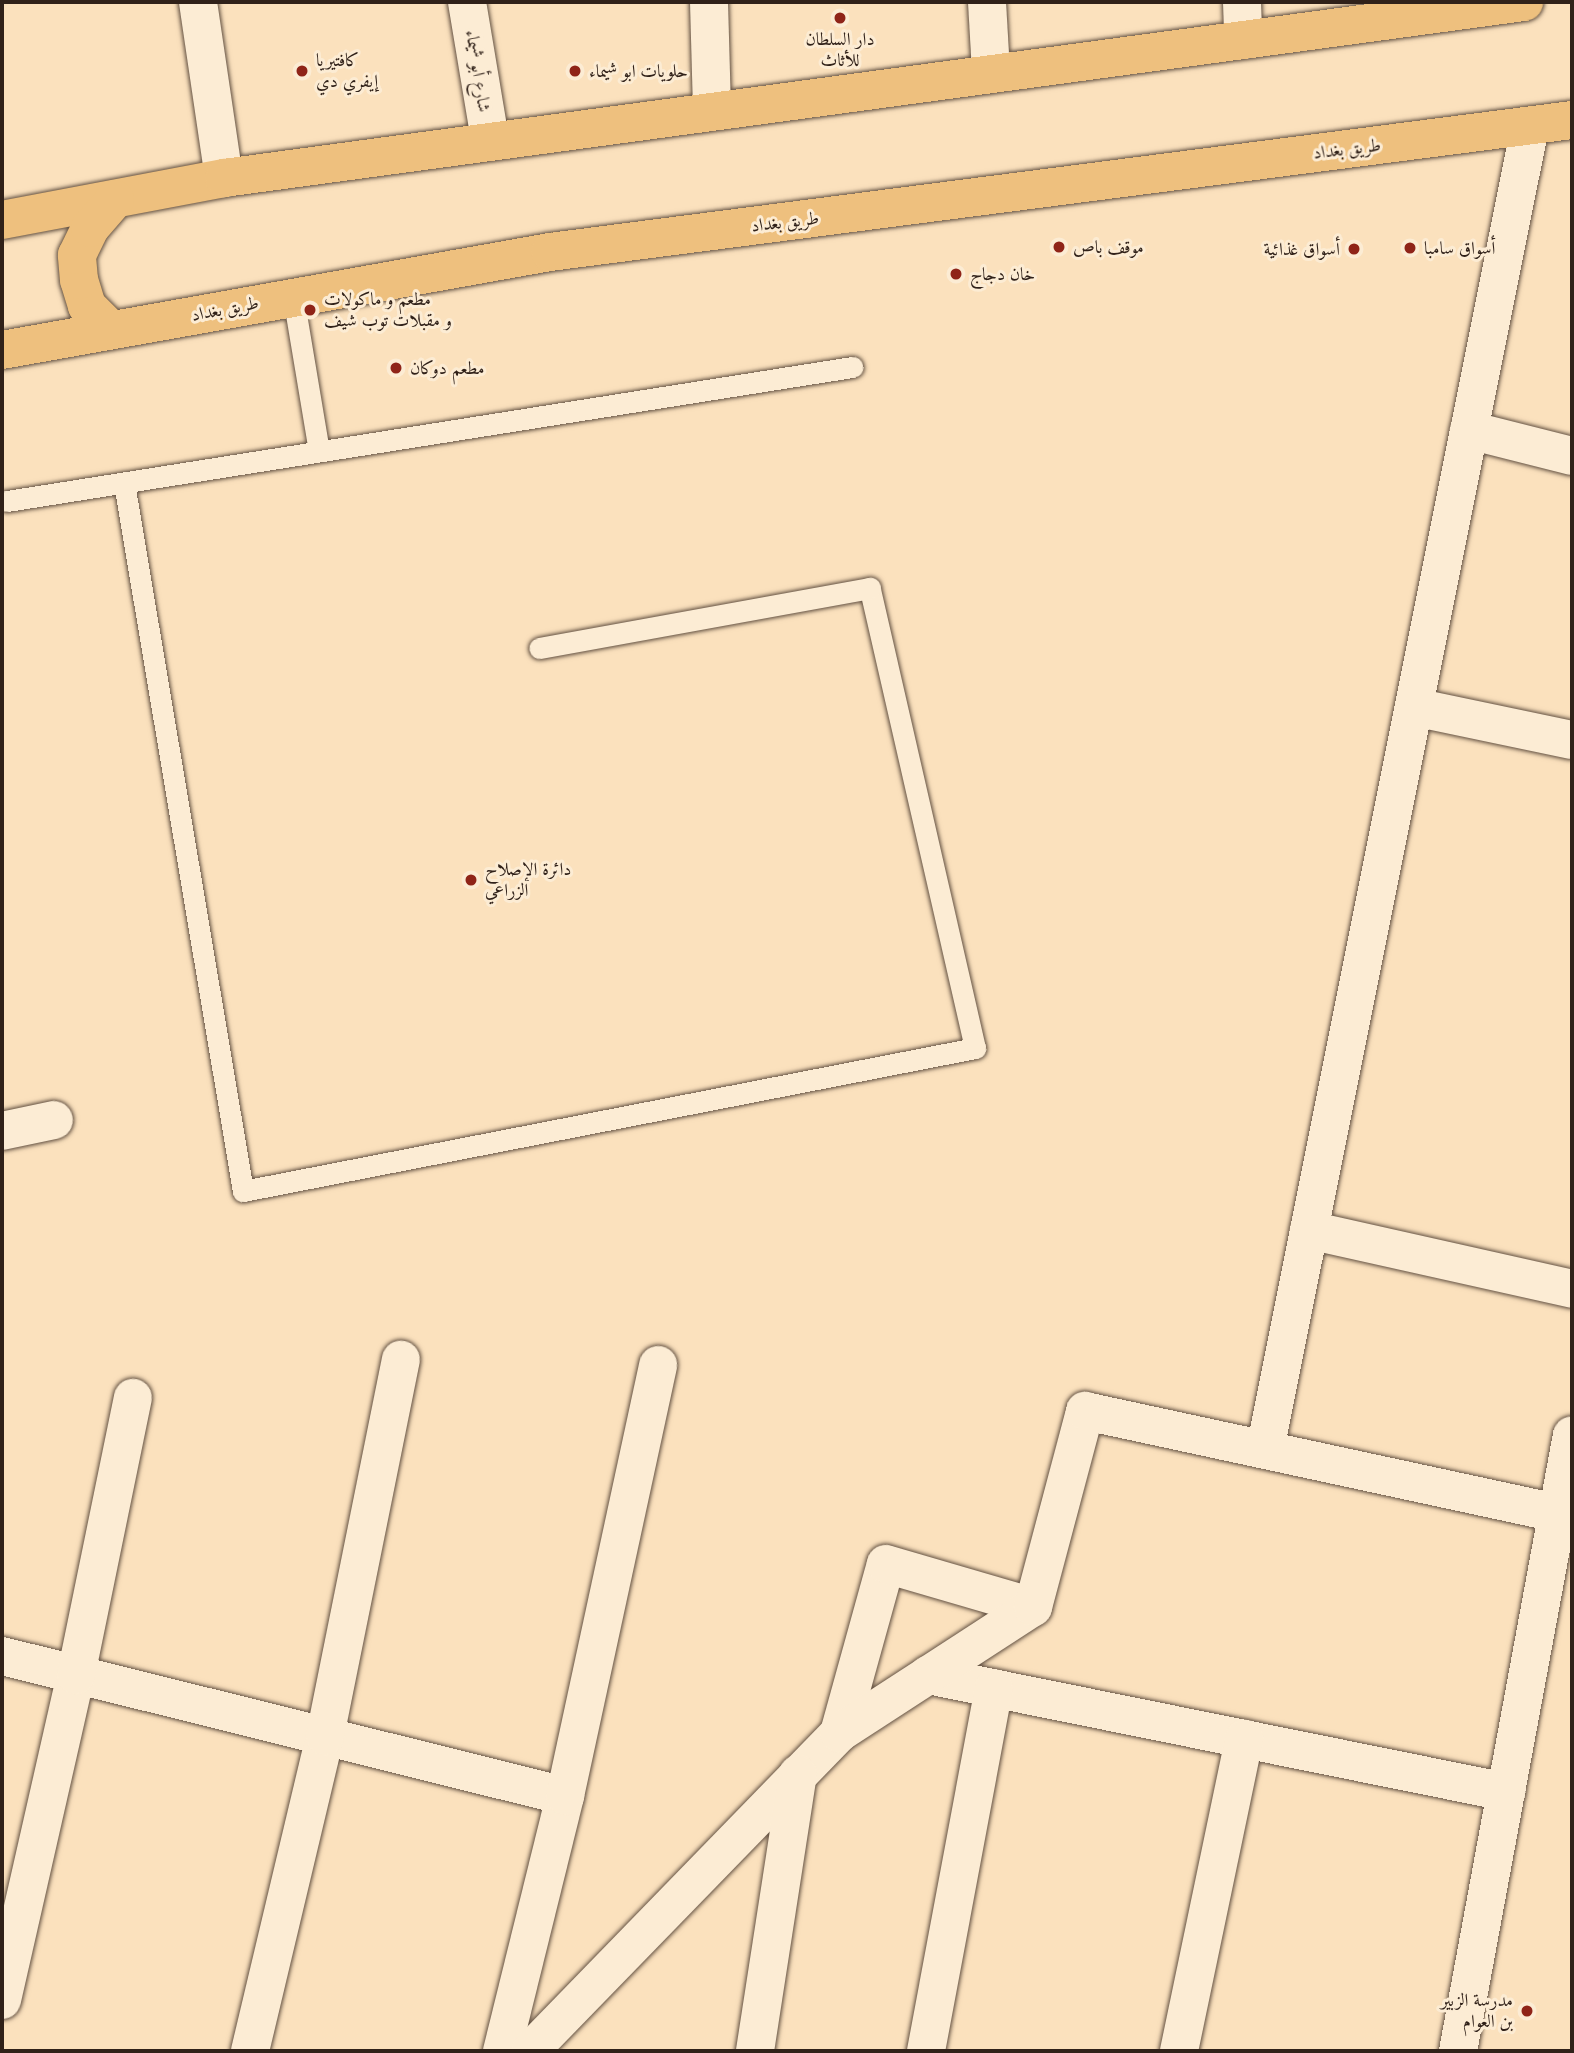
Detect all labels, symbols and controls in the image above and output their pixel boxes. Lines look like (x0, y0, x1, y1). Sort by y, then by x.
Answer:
marker: دار السلطان للأثاث (832, 10, 848, 26)
street label: شارع أبو شيماء (461, 28, 495, 114)
place label: دار السلطان للأثاث (805, 29, 875, 72)
place label: كافتيريا إيفري دي (316, 50, 378, 92)
place label: حلويات ابو شيماء (589, 60, 688, 82)
marker: كافتيريا إيفري دي (294, 63, 310, 79)
marker: حلويات ابو شيماء (567, 63, 583, 79)
street label: طريق بغداد (1312, 134, 1382, 164)
street label: طريق بغداد (750, 207, 820, 237)
place label: موقف باص (1073, 236, 1144, 258)
place label: أسواق سامبا (1424, 237, 1496, 259)
place label: أسواق غذائية (1264, 238, 1340, 260)
marker: موقف باص (1051, 239, 1067, 255)
marker: أسواق سامبا (1402, 240, 1418, 256)
marker: أسواق غذائية (1346, 241, 1362, 257)
place label: خان دجاج (970, 263, 1035, 285)
marker: خان دجاج (948, 266, 964, 282)
place label: مطعم و ماكولات و مقبلات توب شيف (324, 289, 452, 332)
street label: طريق بغداد (189, 292, 261, 326)
marker: مطعم و ماكولات و مقبلات توب شيف (302, 302, 318, 318)
place label: مطعم دوكان (410, 357, 485, 379)
marker: مطعم دوكان (388, 360, 404, 376)
place label: دائرة الإصلاح الزراعي (485, 859, 571, 902)
marker: دائرة الإصلاح الزراعي (463, 872, 479, 888)
place label: مدرسة الزبير بن العوام (1441, 1990, 1513, 2032)
marker: مدرسة الزبير بن العوام (1519, 2003, 1535, 2019)

